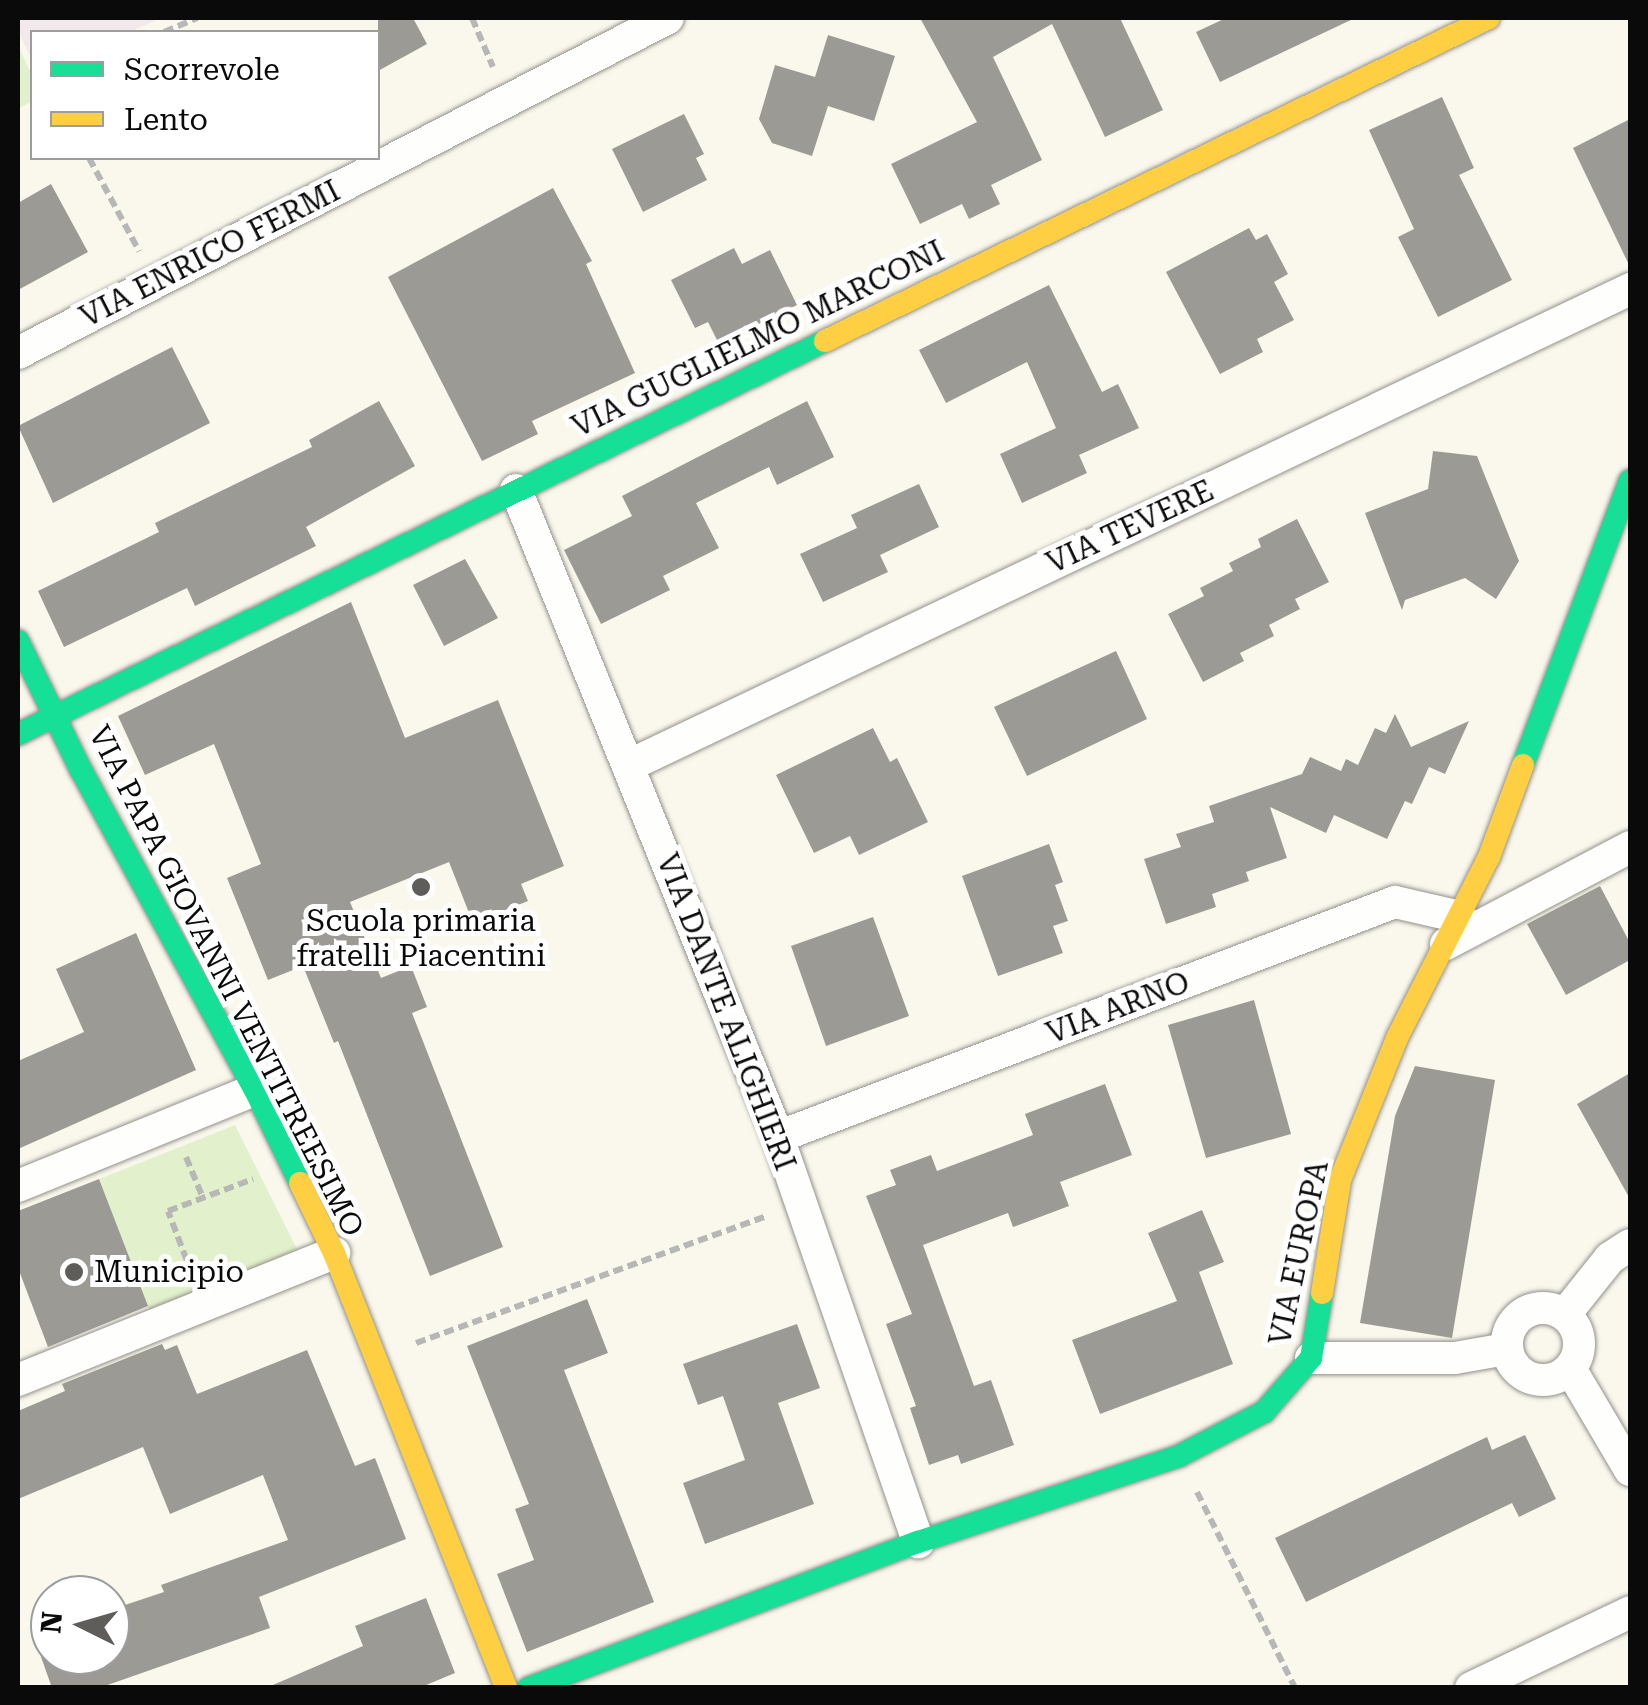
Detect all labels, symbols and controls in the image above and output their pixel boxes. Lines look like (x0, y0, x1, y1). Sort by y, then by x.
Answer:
legend (30, 30, 380, 160)
text: Scorrevole (124, 52, 280, 87)
text: Lento (124, 102, 208, 137)
street label: VIA ENRICO FERMI (74, 173, 346, 335)
street label: VIA GUGLIELMO MARCONI (566, 233, 950, 445)
street label: VIA TEVERE (1041, 473, 1219, 581)
street label: VIA PAPA GIOVANNI VENTITREESIMO (81, 720, 371, 1242)
street label: VIA DANTE ALIGHIERI (649, 848, 803, 1176)
marker: Scuola primaria fratelli Piacentini (410, 876, 432, 898)
place label: Scuola primaria fratelli Piacentini (296, 903, 546, 974)
street label: VIA ARNO (1041, 964, 1195, 1052)
street label: VIA EUROPA (1262, 1157, 1336, 1349)
place label: Municipio (94, 1254, 244, 1290)
marker: Municipio (63, 1261, 85, 1283)
north arrow (30, 1575, 130, 1675)
text: N (34, 1610, 69, 1635)

